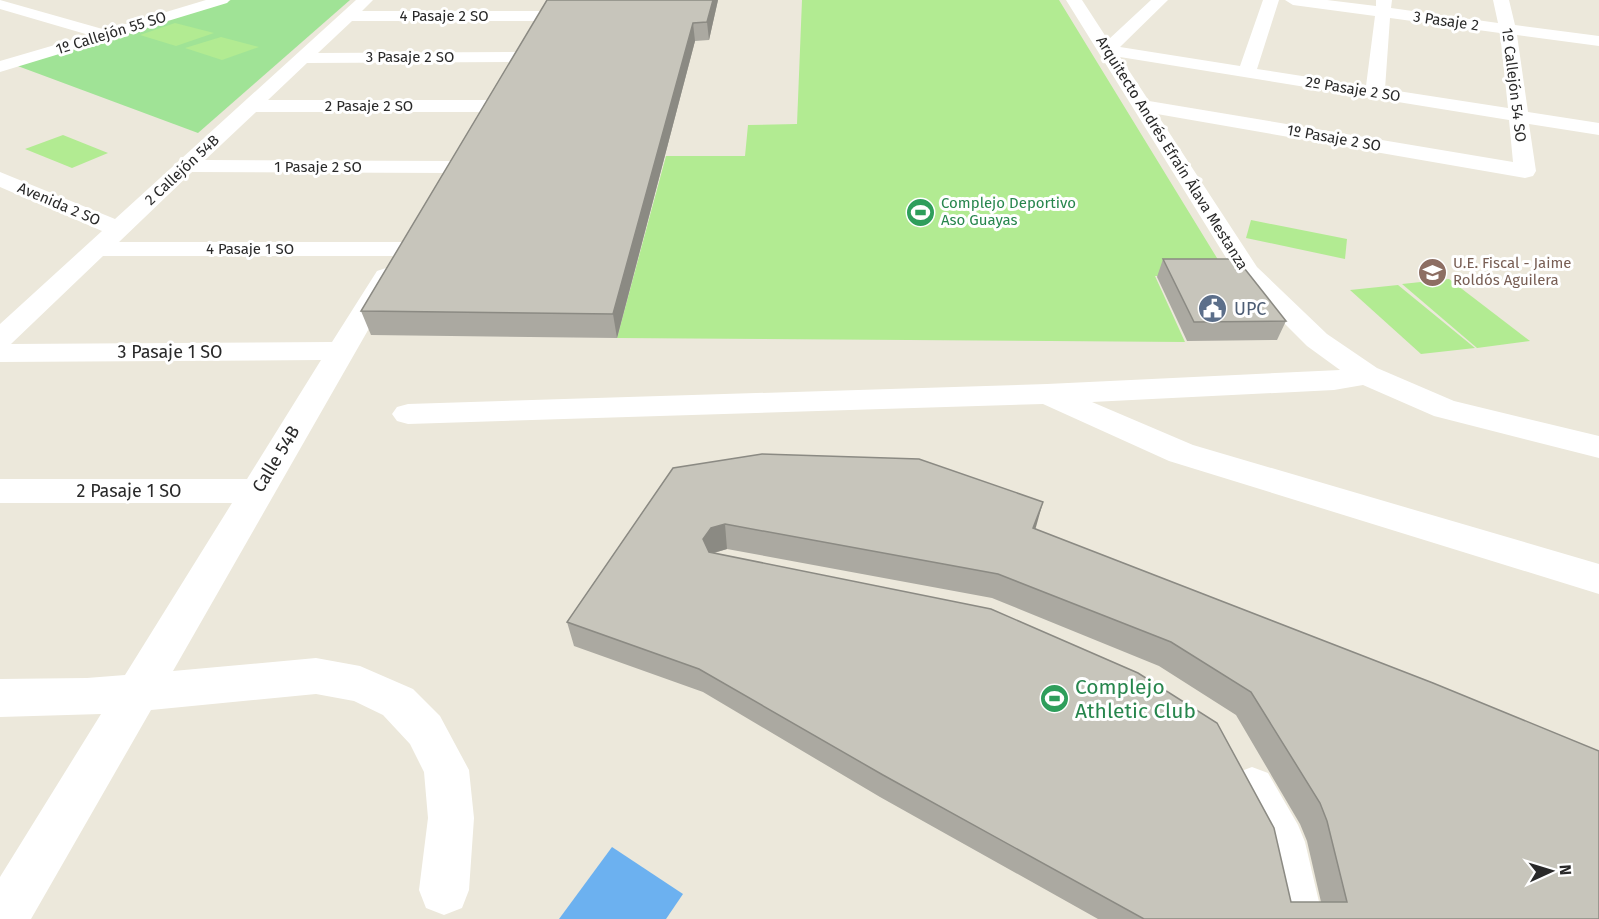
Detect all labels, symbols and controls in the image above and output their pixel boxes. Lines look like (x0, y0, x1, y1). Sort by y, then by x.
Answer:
street label: 4 Pasaje 2 SO (399, 7, 489, 25)
street label: 3 Pasaje 2 (1412, 7, 1480, 35)
street label: 1º Callejón 55 SO (54, 8, 168, 58)
street label: 1º Callejón 54 SO (1498, 27, 1530, 143)
street label: Arquitecto Andrés Efraín Álava Mestanza (1092, 33, 1252, 273)
street label: 3 Pasaje 2 SO (366, 48, 454, 66)
street label: 2º Pasaje 2 SO (1304, 73, 1402, 105)
street label: 2 Pasaje 2 SO (325, 97, 413, 115)
street label: 1º Pasaje 2 SO (1286, 121, 1382, 155)
street label: 2 Callejón 54B (141, 131, 223, 209)
street label: 1 Pasaje 2 SO (274, 158, 362, 176)
street label: Avenida 2 SO (15, 178, 103, 230)
place label: Complejo Deportivo Aso Guayas (941, 194, 1076, 229)
sports icon: Complejo Deportivo Aso Guayas (904, 196, 936, 228)
street label: 4 Pasaje 1 SO (206, 240, 294, 258)
place label: U.E. Fiscal - Jaime Roldós Aguilera (1453, 254, 1571, 289)
school or university icon: U.E. Fiscal - Jaime Roldós Aguilera (1416, 256, 1448, 288)
public building icon: UPC (1197, 293, 1229, 325)
place label: UPC (1234, 298, 1266, 320)
street label: 3 Pasaje 1 SO (117, 341, 223, 363)
street label: Calle 54B (247, 422, 305, 496)
street label: 2 Pasaje 1 SO (76, 480, 182, 502)
place label: Complejo Athletic Club (1075, 674, 1196, 724)
sports icon: Complejo Athletic Club (1038, 683, 1070, 715)
north arrow (1521, 841, 1581, 901)
text: N (1556, 864, 1575, 876)

